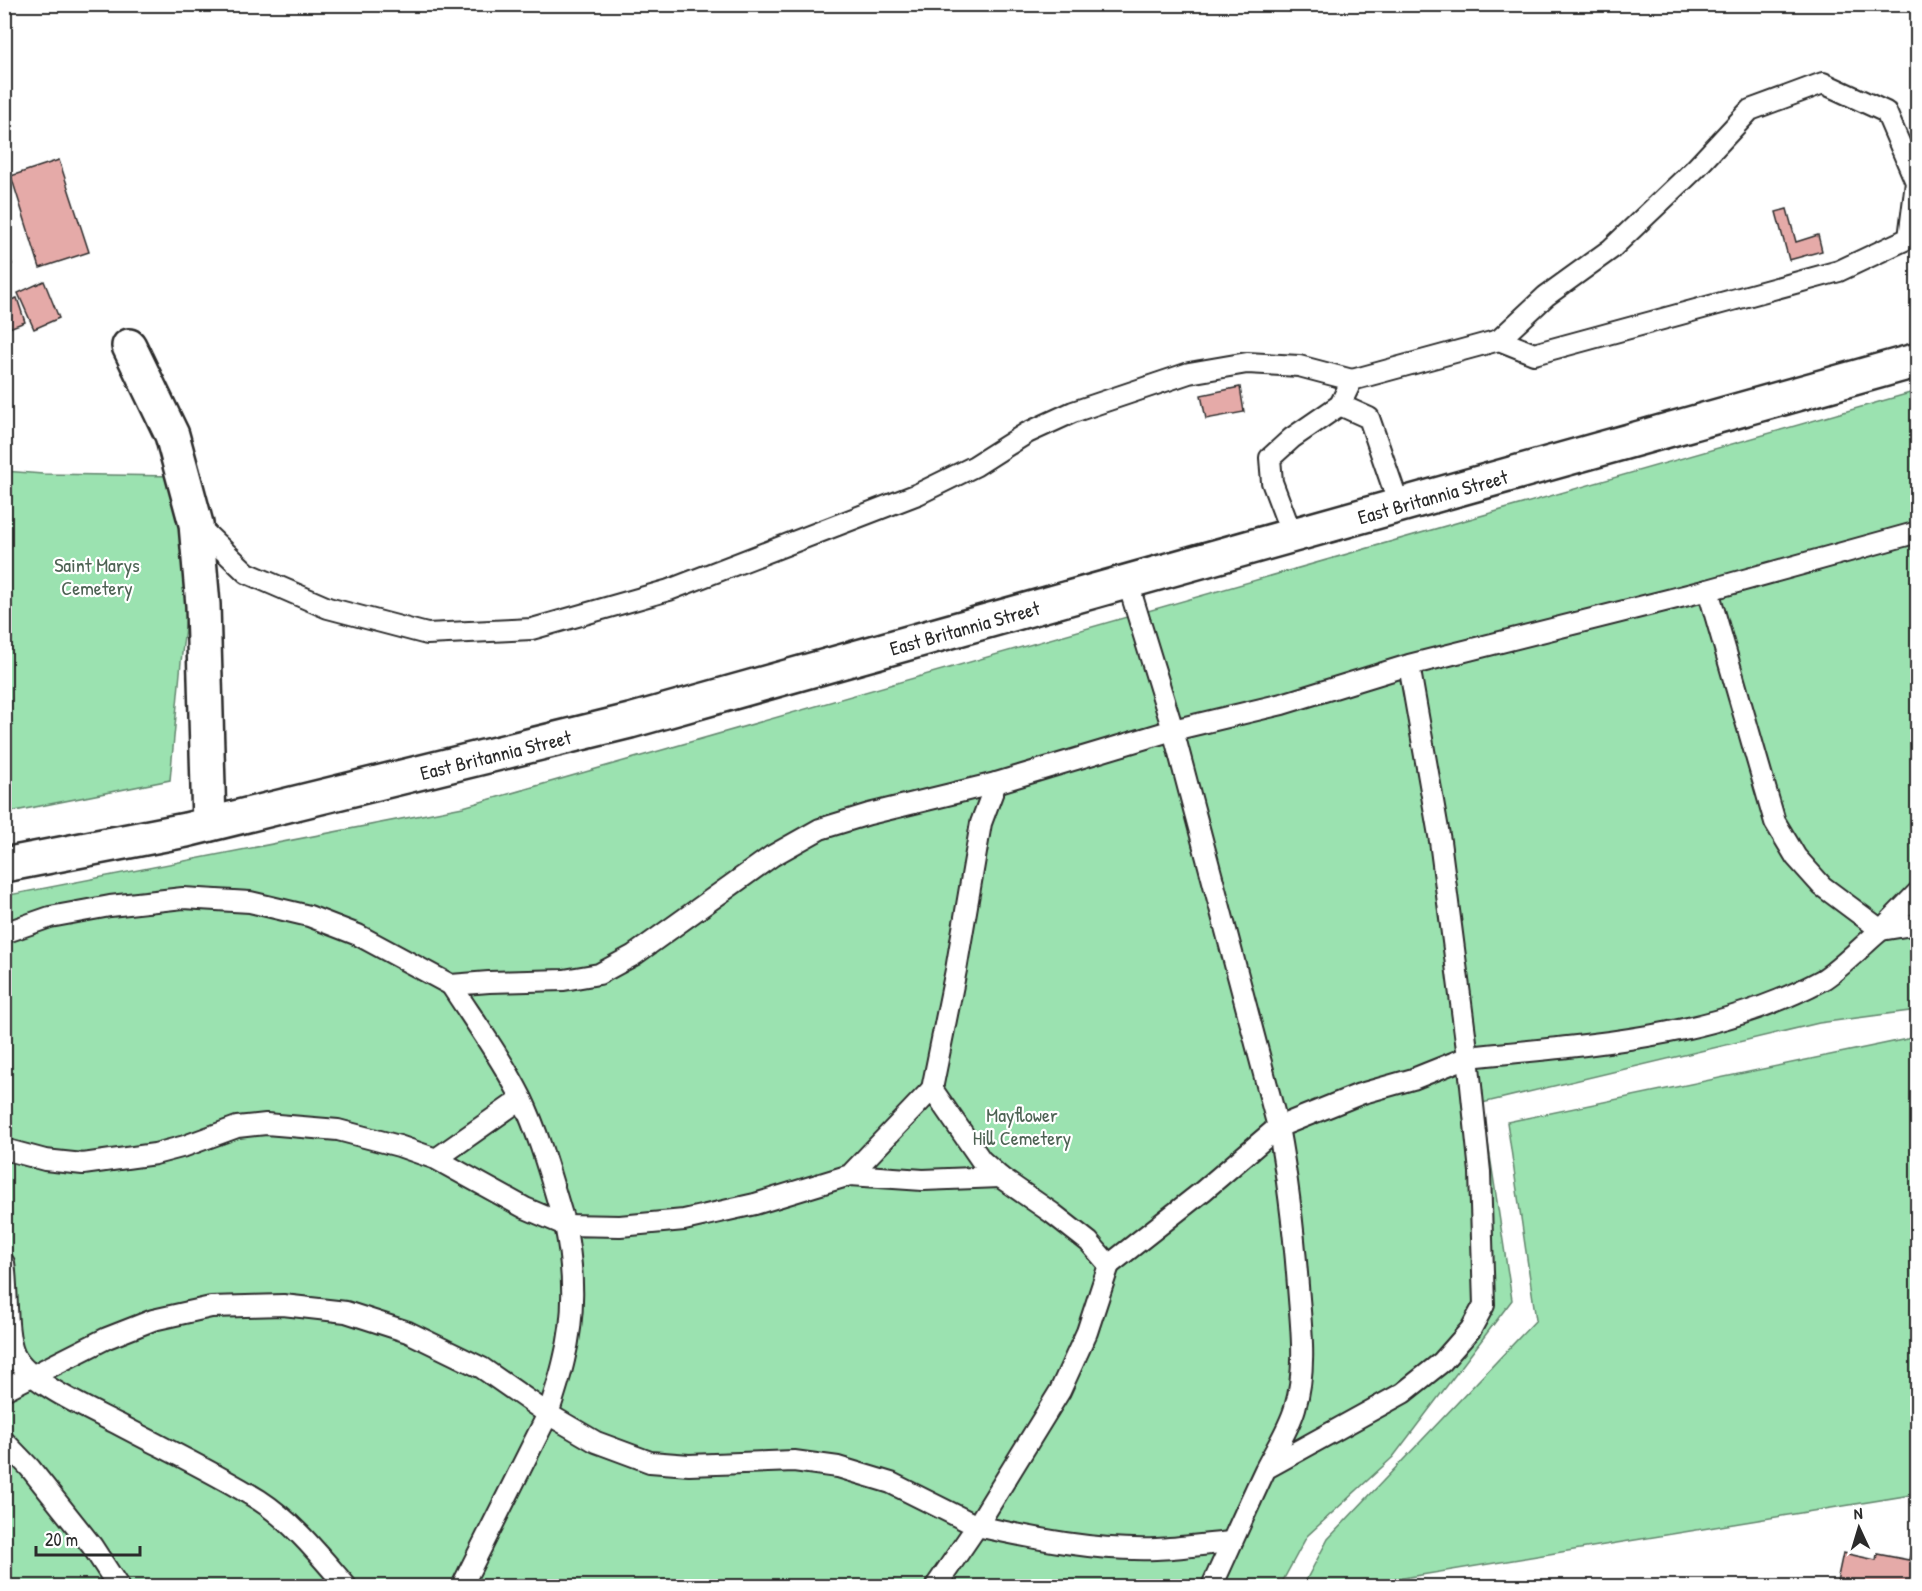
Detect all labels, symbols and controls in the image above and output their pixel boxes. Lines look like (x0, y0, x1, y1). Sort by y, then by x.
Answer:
street label: East Britannia Street (1354, 462, 1512, 530)
park label: Saint Marys Cemetery (54, 551, 140, 601)
street label: East Britannia Street (887, 593, 1044, 661)
street label: East Britannia Street (417, 722, 575, 786)
park label: Mayflower Hill Cemetery (973, 1101, 1071, 1151)
north arrow (1829, 1498, 1889, 1558)
text: N (1853, 1502, 1863, 1524)
scale bar (36, 1519, 140, 1557)
text: 20 m (45, 1527, 78, 1552)

